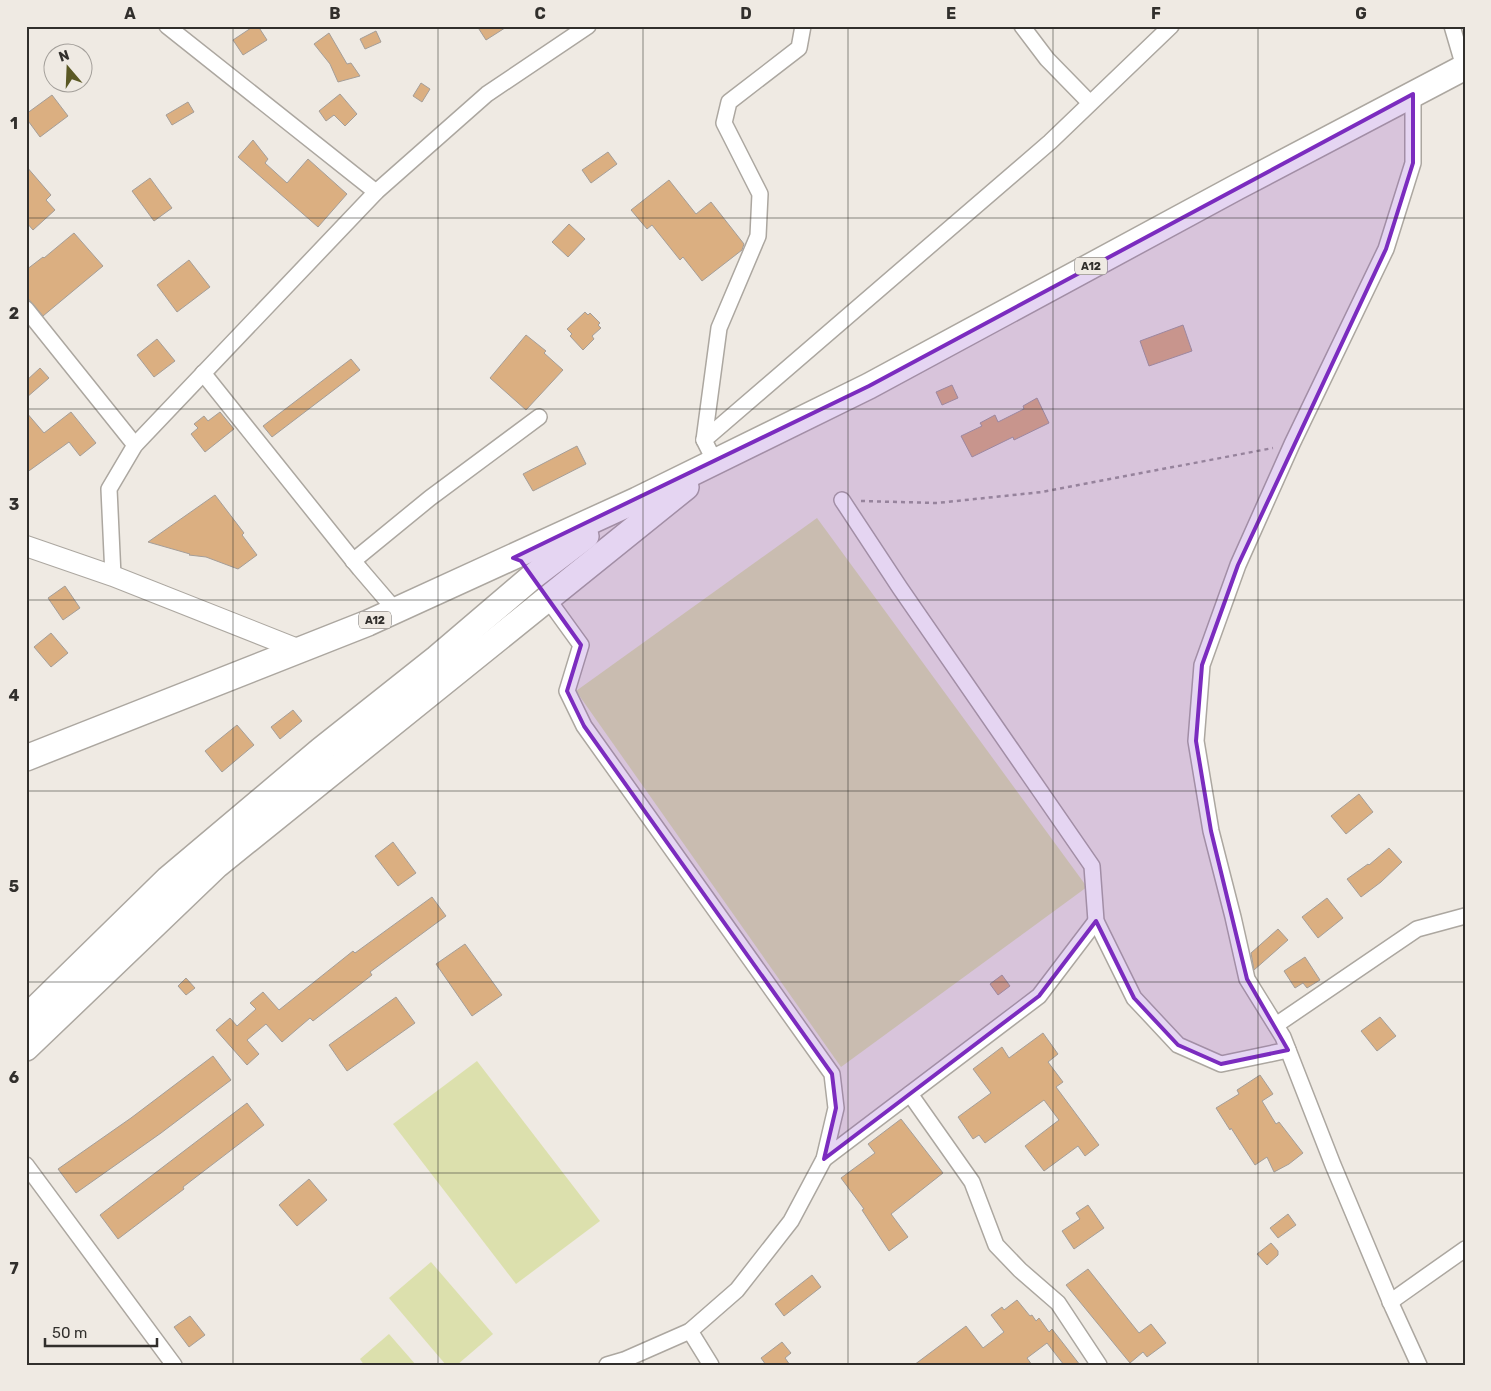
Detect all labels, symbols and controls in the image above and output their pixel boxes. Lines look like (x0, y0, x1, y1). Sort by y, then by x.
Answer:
text: A (124, 4, 136, 23)
text: B (329, 4, 341, 23)
text: C (534, 4, 546, 23)
text: D (740, 4, 752, 23)
text: E (946, 4, 956, 23)
text: F (1151, 4, 1161, 23)
text: G (1355, 4, 1367, 23)
north arrow (42, 42, 92, 92)
text: N (56, 47, 71, 66)
text: 1 (10, 114, 18, 133)
road number: A12 (1075, 258, 1107, 274)
text: 2 (9, 304, 19, 323)
text: 3 (9, 495, 19, 514)
road number: A12 (359, 612, 391, 628)
text: 4 (9, 686, 20, 705)
text: 5 (9, 877, 19, 896)
text: 6 (9, 1068, 19, 1087)
text: 7 (9, 1259, 19, 1278)
scale bar (45, 1316, 158, 1348)
text: 50 m (52, 1324, 87, 1342)

